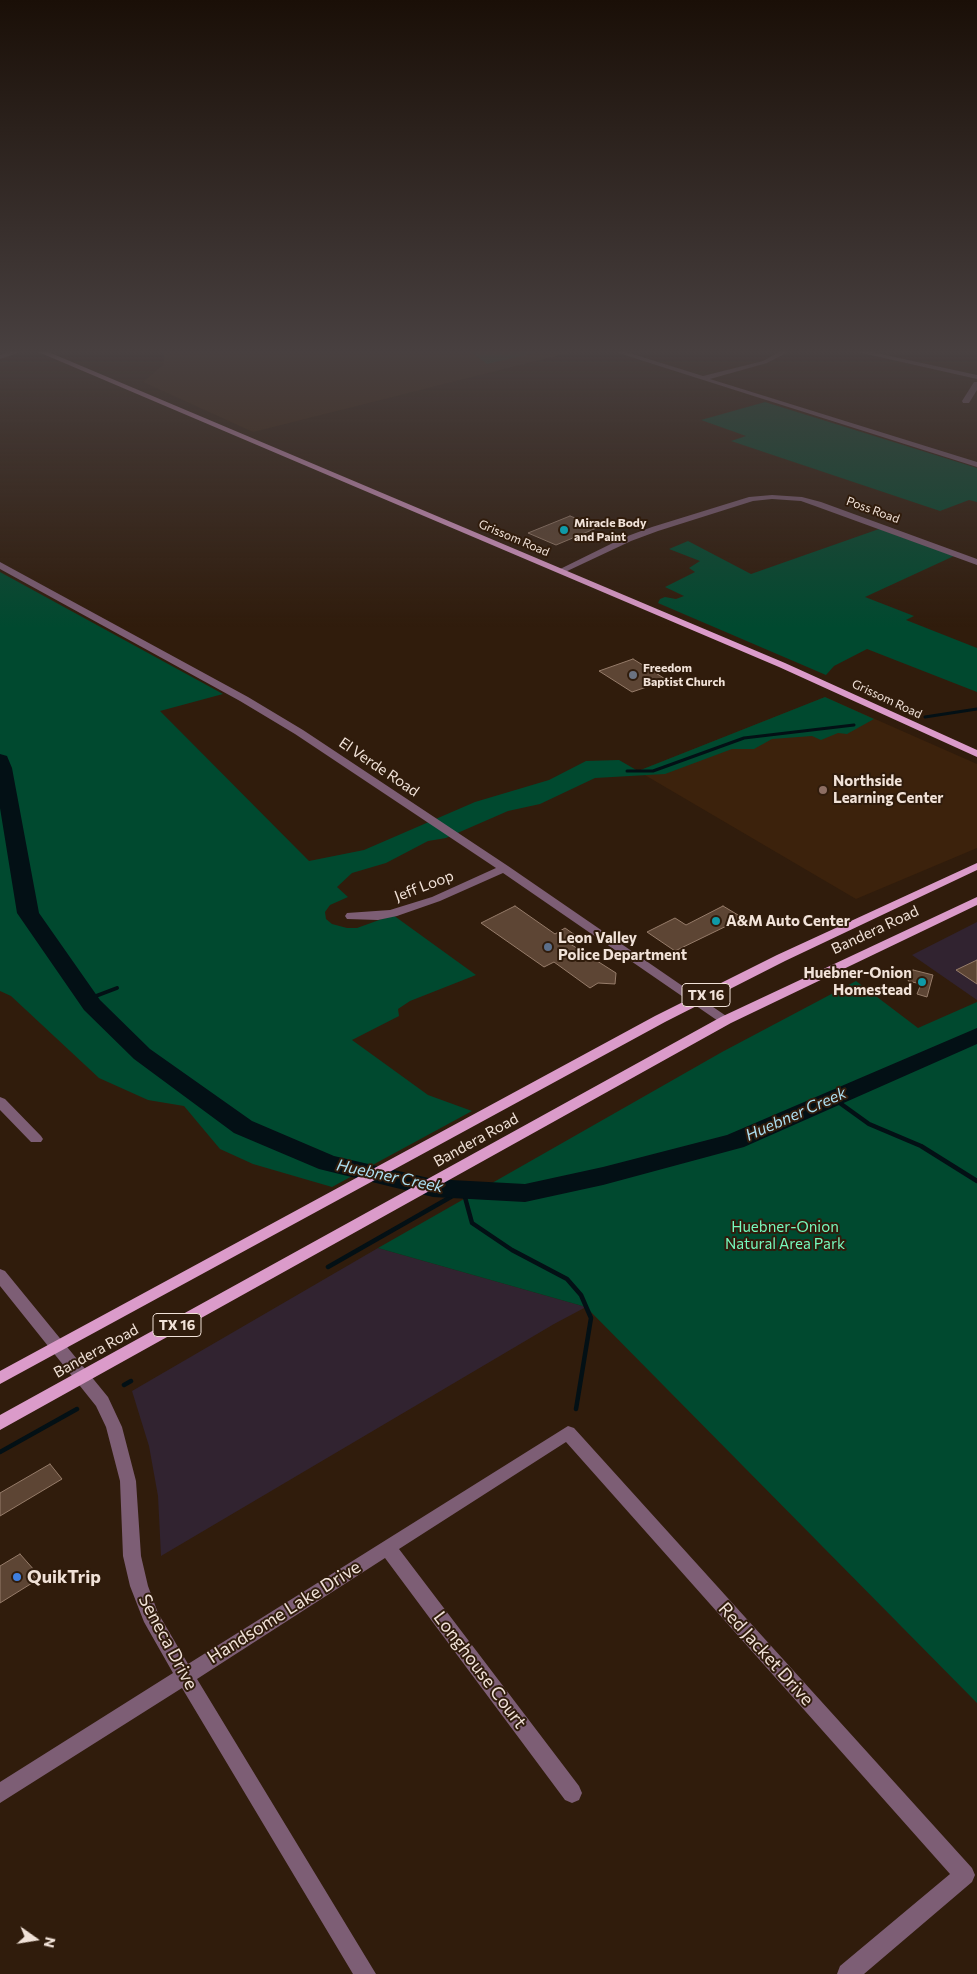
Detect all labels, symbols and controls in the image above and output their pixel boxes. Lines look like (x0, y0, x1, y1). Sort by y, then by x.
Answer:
street label: Poss Road (844, 494, 902, 526)
place label: Miracle Body and Paint (574, 516, 646, 544)
street label: Grissom Road (476, 517, 552, 559)
marker: Miracle Body and Paint (558, 524, 570, 536)
place label: Freedom Baptist Church (643, 661, 725, 689)
marker: Freedom Baptist Church (627, 669, 639, 681)
street label: Grissom Road (850, 677, 924, 721)
street label: El Verde Road (335, 734, 423, 800)
place label: Northside Learning Center (833, 772, 944, 807)
marker: Northside Learning Center (817, 784, 829, 796)
street label: Jeff Loop (392, 866, 456, 906)
street label: Bandera Road (828, 902, 922, 958)
place label: A&M Auto Center (726, 912, 850, 930)
marker: A&M Auto Center (710, 915, 722, 927)
place label: Leon Valley Police Department (558, 929, 687, 964)
marker: Leon Valley Police Department (542, 941, 554, 953)
place label: Huebner-Onion Homestead (804, 964, 912, 999)
marker: Huebner-Onion Homestead (916, 976, 928, 988)
road number: TX 16 (682, 984, 730, 1006)
water label: Huebner Creek (743, 1083, 849, 1145)
street label: Bandera Road (430, 1109, 522, 1171)
water label: Huebner Creek (335, 1155, 445, 1197)
park label: Huebner-Onion Natural Area Park (725, 1218, 845, 1253)
road number: TX 16 (153, 1314, 201, 1336)
street label: Bandera Road (50, 1320, 142, 1382)
street label: Handsome Lake Drive (203, 1556, 365, 1668)
place label: QuikTrip (27, 1566, 101, 1588)
marker: QuikTrip (11, 1571, 23, 1583)
street label: Seneca Drive (134, 1591, 202, 1693)
street label: Red Jacket Drive (714, 1598, 818, 1710)
street label: Longhouse Court (429, 1607, 531, 1733)
north arrow (10, 1914, 60, 1964)
text: N (41, 1935, 60, 1950)

